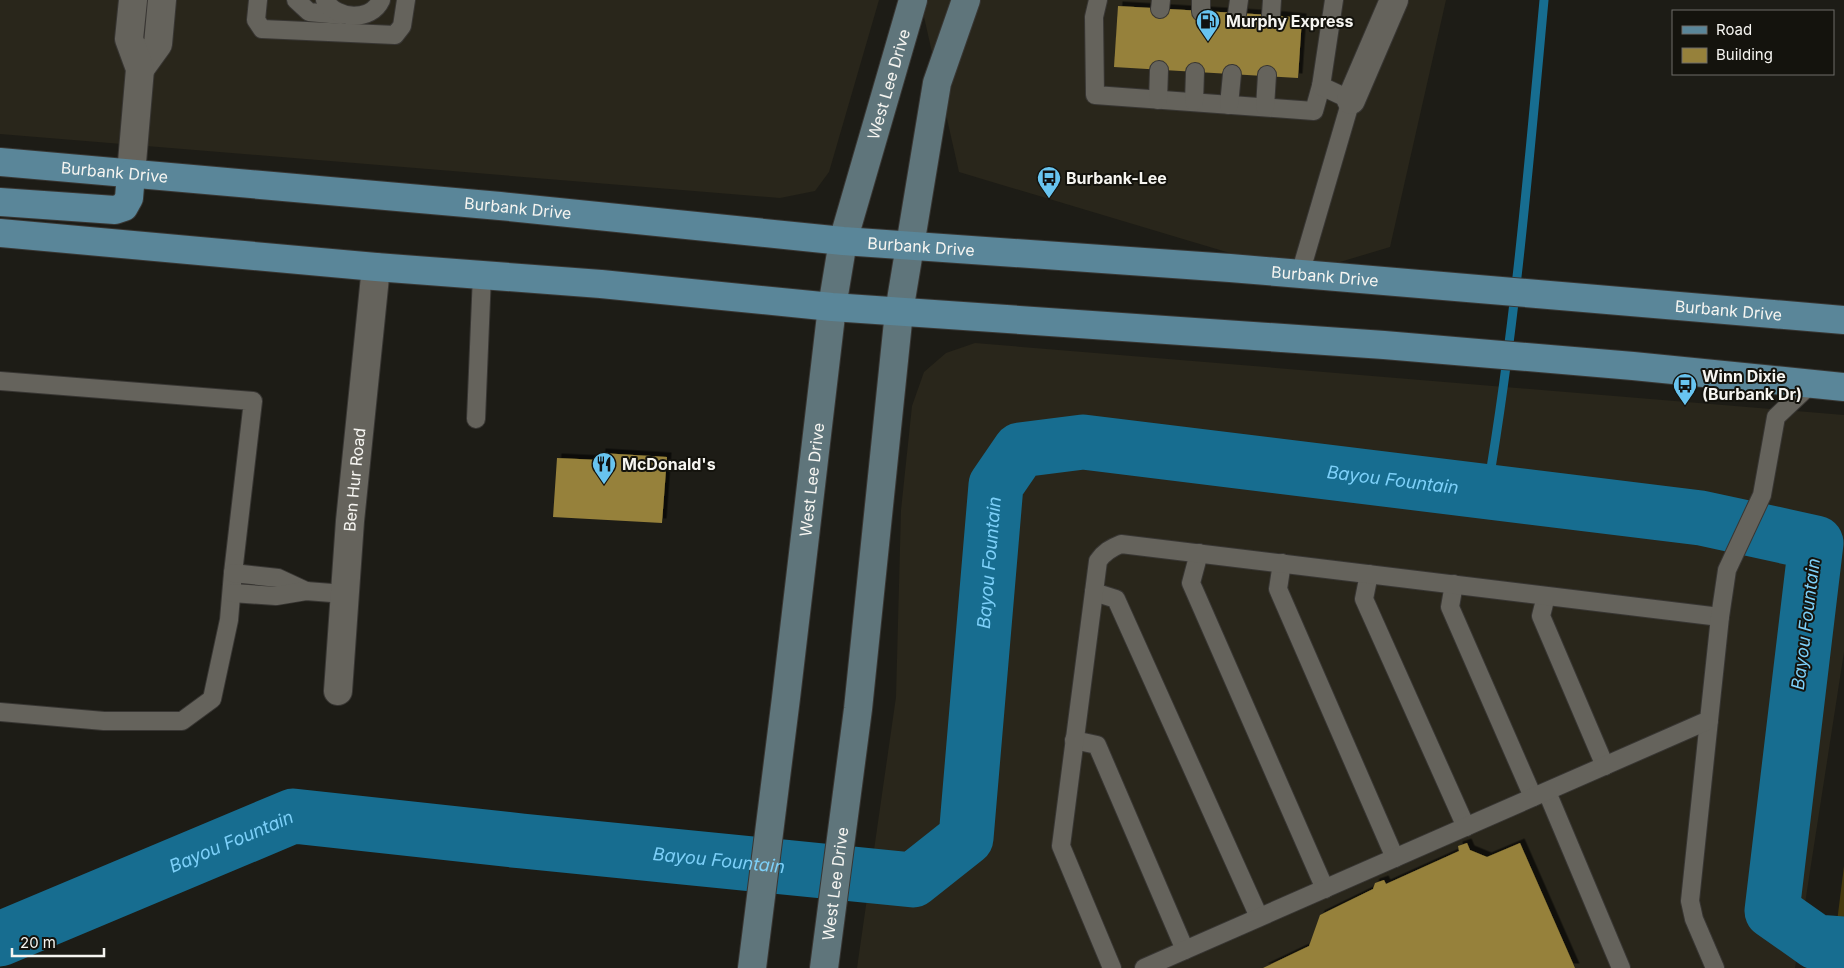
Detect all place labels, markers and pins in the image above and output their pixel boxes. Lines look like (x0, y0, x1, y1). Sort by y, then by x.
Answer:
fuel station icon: Murphy Express (1195, 8, 1221, 42)
place label: Murphy Express (1226, 11, 1353, 31)
bus stop icon: Burbank-Lee (1036, 165, 1062, 199)
place label: Burbank-Lee (1066, 168, 1167, 188)
place label: Winn Dixie (Burbank Dr) (1702, 366, 1802, 404)
bus stop icon: Winn Dixie (Burbank Dr) (1672, 372, 1698, 406)
restaurant icon: McDonald's (591, 451, 617, 485)
place label: McDonald's (622, 454, 716, 474)

